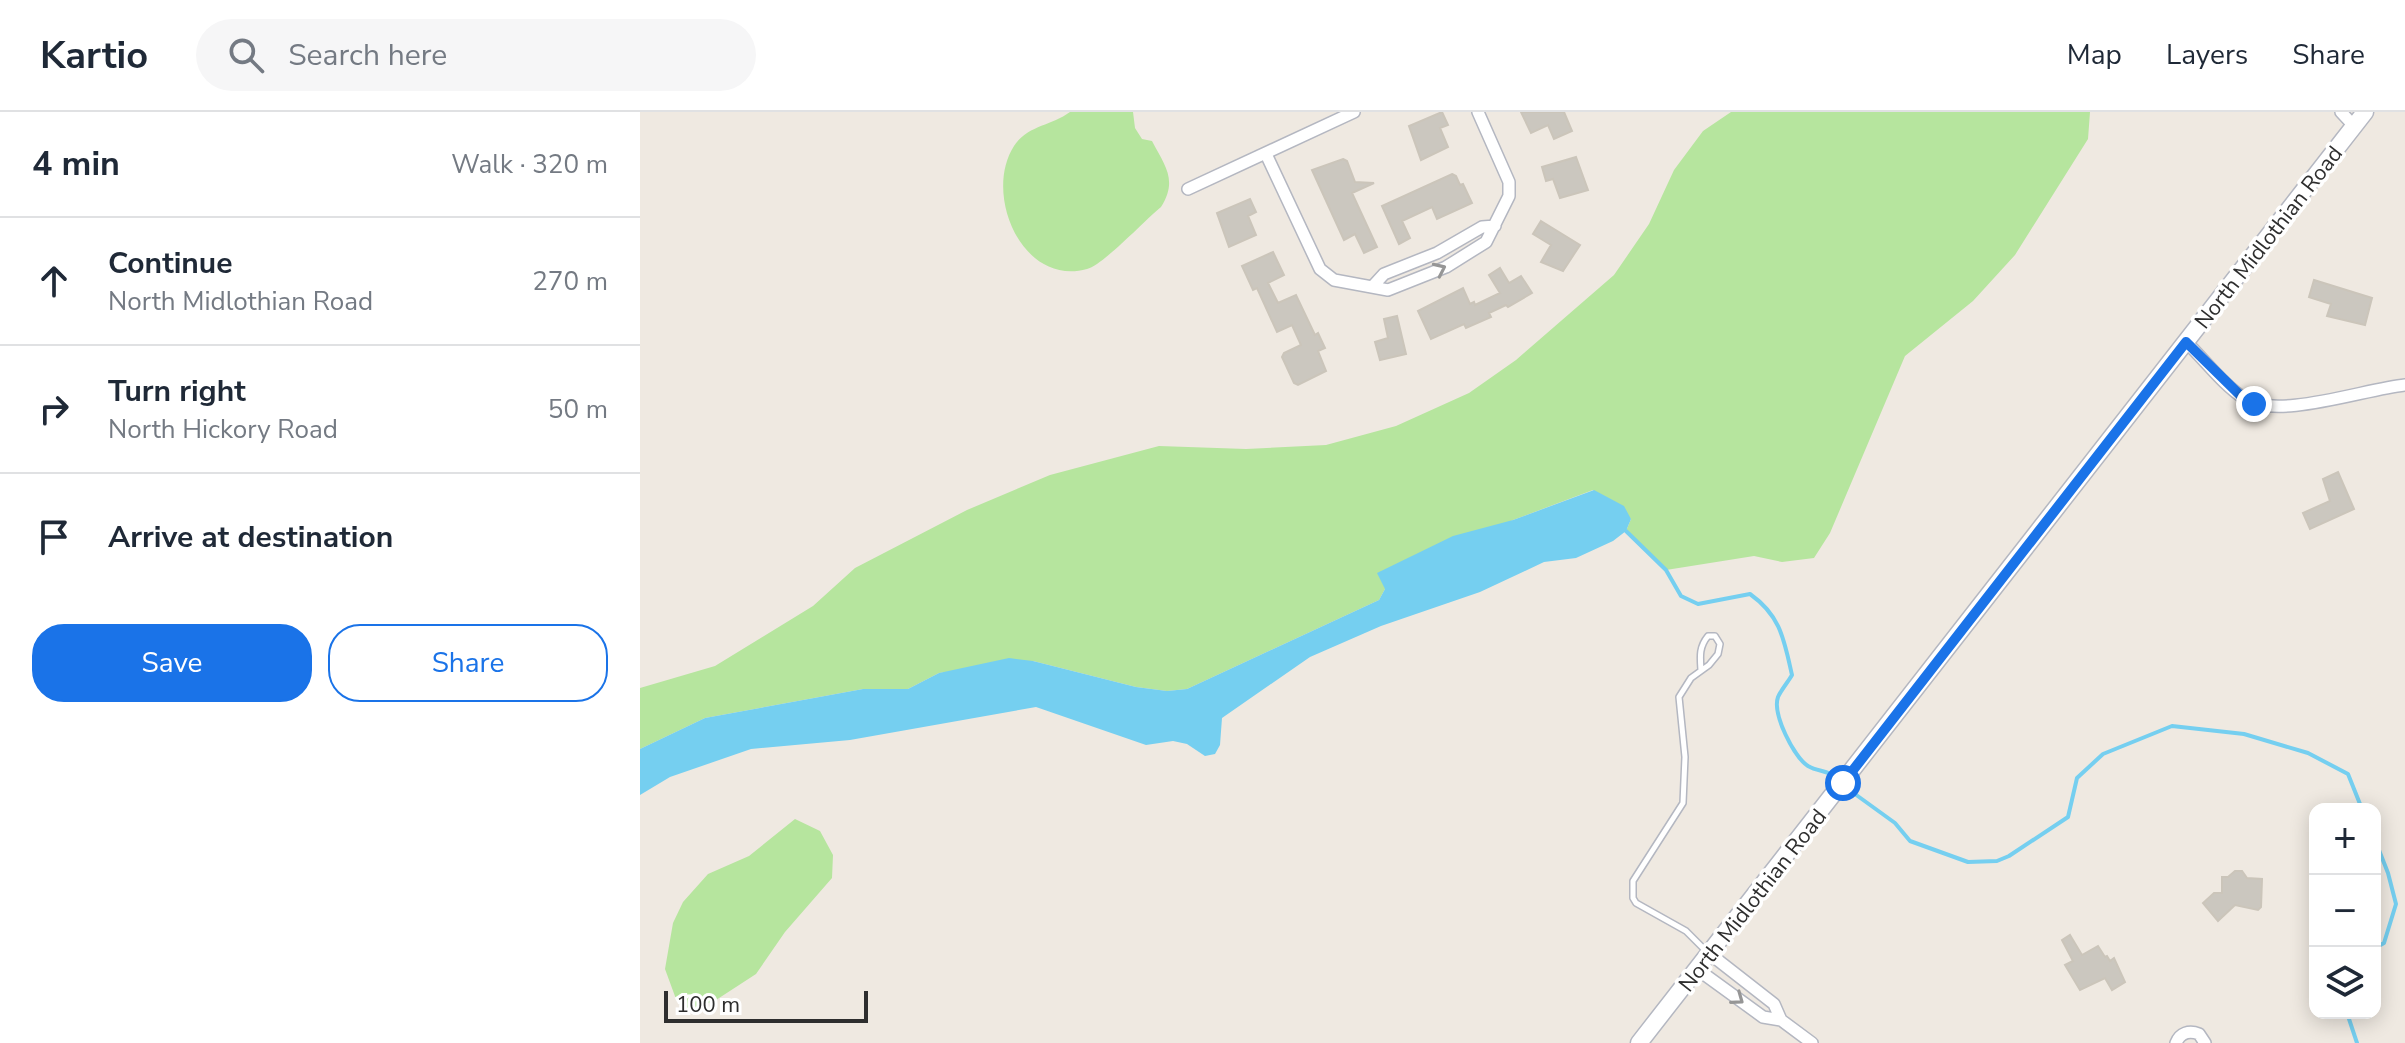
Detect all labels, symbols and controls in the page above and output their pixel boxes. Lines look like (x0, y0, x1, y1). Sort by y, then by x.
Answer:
search box (196, 19, 756, 91)
text: Kartio (40, 30, 148, 81)
icon: search (224, 33, 268, 77)
text: Search here (288, 35, 447, 76)
text: Map (2067, 36, 2122, 74)
text: Layers (2166, 36, 2248, 74)
text: Share (2292, 36, 2365, 74)
street label: North Midlothian Road (2188, 140, 2350, 335)
text: 4 min (32, 141, 120, 187)
text: Walk · 320 m (451, 147, 608, 182)
text: Continue (108, 243, 233, 284)
icon: ahead (32, 259, 76, 303)
one-way arrow (1432, 263, 1446, 279)
text: 270 m (532, 264, 608, 299)
text: North Midlothian Road (108, 284, 373, 319)
text: Turn right (108, 371, 246, 412)
route end (2236, 386, 2272, 422)
icon: right (32, 387, 76, 431)
text: 50 m (548, 392, 608, 427)
text: North Hickory Road (108, 412, 338, 447)
icon: arrive (32, 515, 76, 559)
text: Arrive at destination (108, 517, 393, 558)
button: Save (32, 624, 312, 702)
button: Share (328, 624, 608, 702)
route start (1825, 765, 1861, 801)
street label: North Midlothian Road (1672, 803, 1834, 998)
map controls (2309, 803, 2381, 1019)
button: + (2309, 803, 2381, 875)
button: − (2309, 875, 2381, 947)
button: layers (2309, 947, 2381, 1019)
scale bar (664, 987, 868, 1023)
one-way arrow (1729, 989, 1743, 1003)
text: 100 m (676, 990, 740, 1020)

